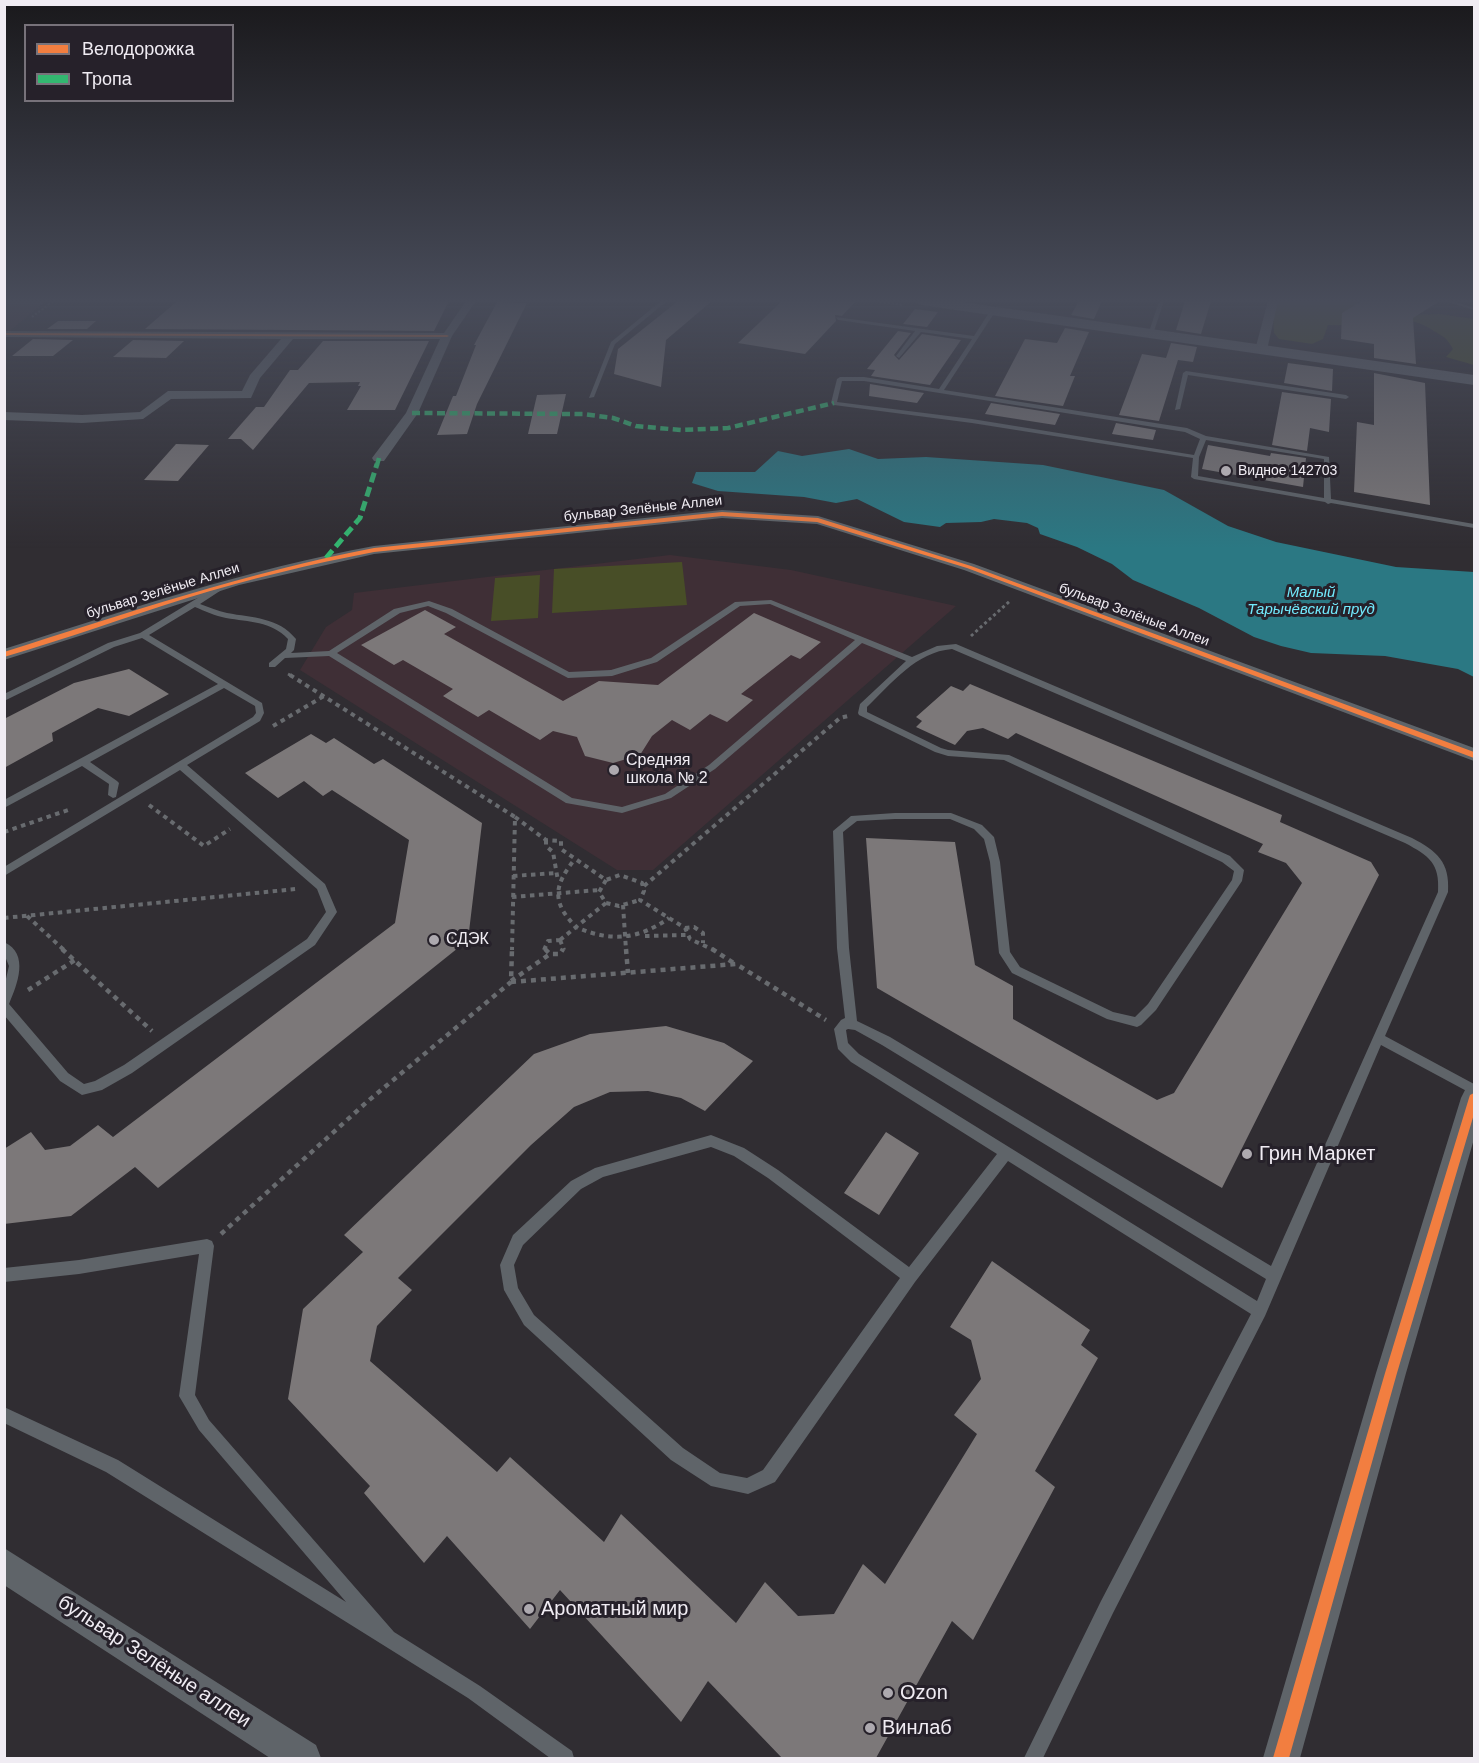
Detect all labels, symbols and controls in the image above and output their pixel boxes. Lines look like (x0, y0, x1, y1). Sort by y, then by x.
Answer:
legend (24, 24, 234, 102)
text: Велодорожка (82, 39, 194, 59)
text: Тропа (82, 69, 132, 89)
place label: Видное 142703 (1238, 463, 1337, 479)
marker: Видное 142703 (1219, 464, 1233, 478)
street label: бульвар Зелёные Аллеи (563, 492, 723, 526)
street label: бульвар Зелёные Аллеи (84, 560, 242, 622)
street label: бульвар Зелёные Аллеи (1056, 580, 1212, 650)
water label: Малый Тарычёвский пруд (1247, 584, 1375, 619)
place label: Средняя школа № 2 (626, 751, 708, 789)
marker: Средняя школа № 2 (607, 763, 621, 777)
place label: СДЭК (446, 930, 489, 950)
marker: СДЭК (427, 933, 441, 947)
place label: Грин Маркет (1259, 1142, 1375, 1166)
marker: Грин Маркет (1240, 1147, 1254, 1161)
street label: бульвар Зелёные аллеи (53, 1591, 255, 1733)
place label: Ароматный мир (541, 1597, 688, 1621)
marker: Ароматный мир (522, 1602, 536, 1616)
place label: Ozon (900, 1681, 948, 1705)
marker: Ozon (881, 1686, 895, 1700)
place label: Винлаб (882, 1716, 952, 1740)
marker: Винлаб (863, 1721, 877, 1735)

